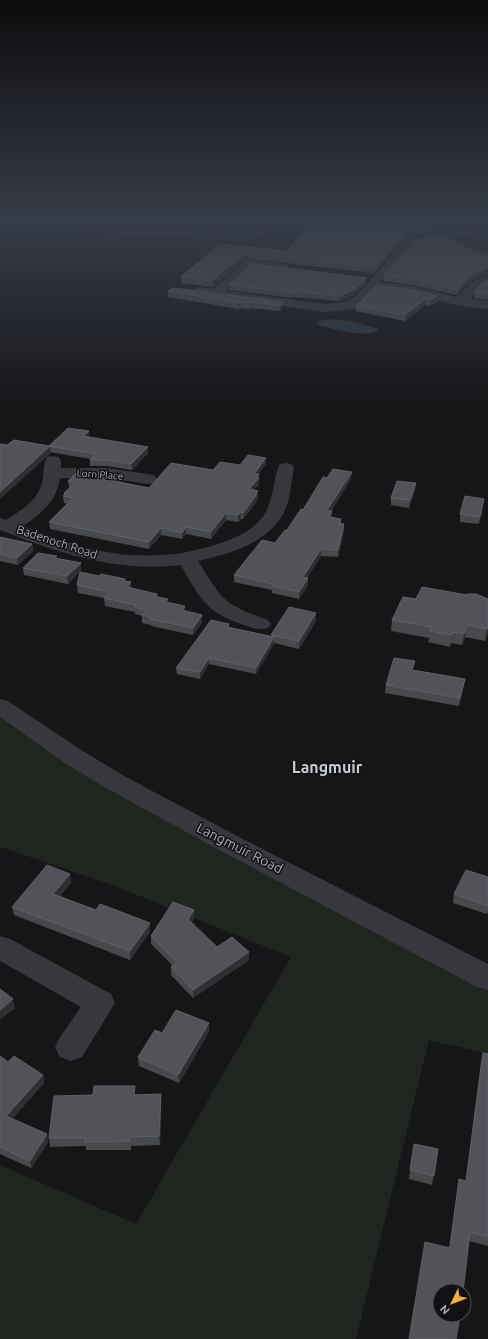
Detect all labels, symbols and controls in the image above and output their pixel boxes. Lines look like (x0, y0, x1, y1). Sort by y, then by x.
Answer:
street label: Lorn Place (76, 467, 124, 482)
street label: Badenoch Road (15, 522, 99, 561)
district label: Langmuir (292, 758, 363, 776)
street label: Langmuir Road (194, 819, 286, 877)
north arrow (432, 1283, 472, 1323)
text: N (437, 1303, 452, 1317)

